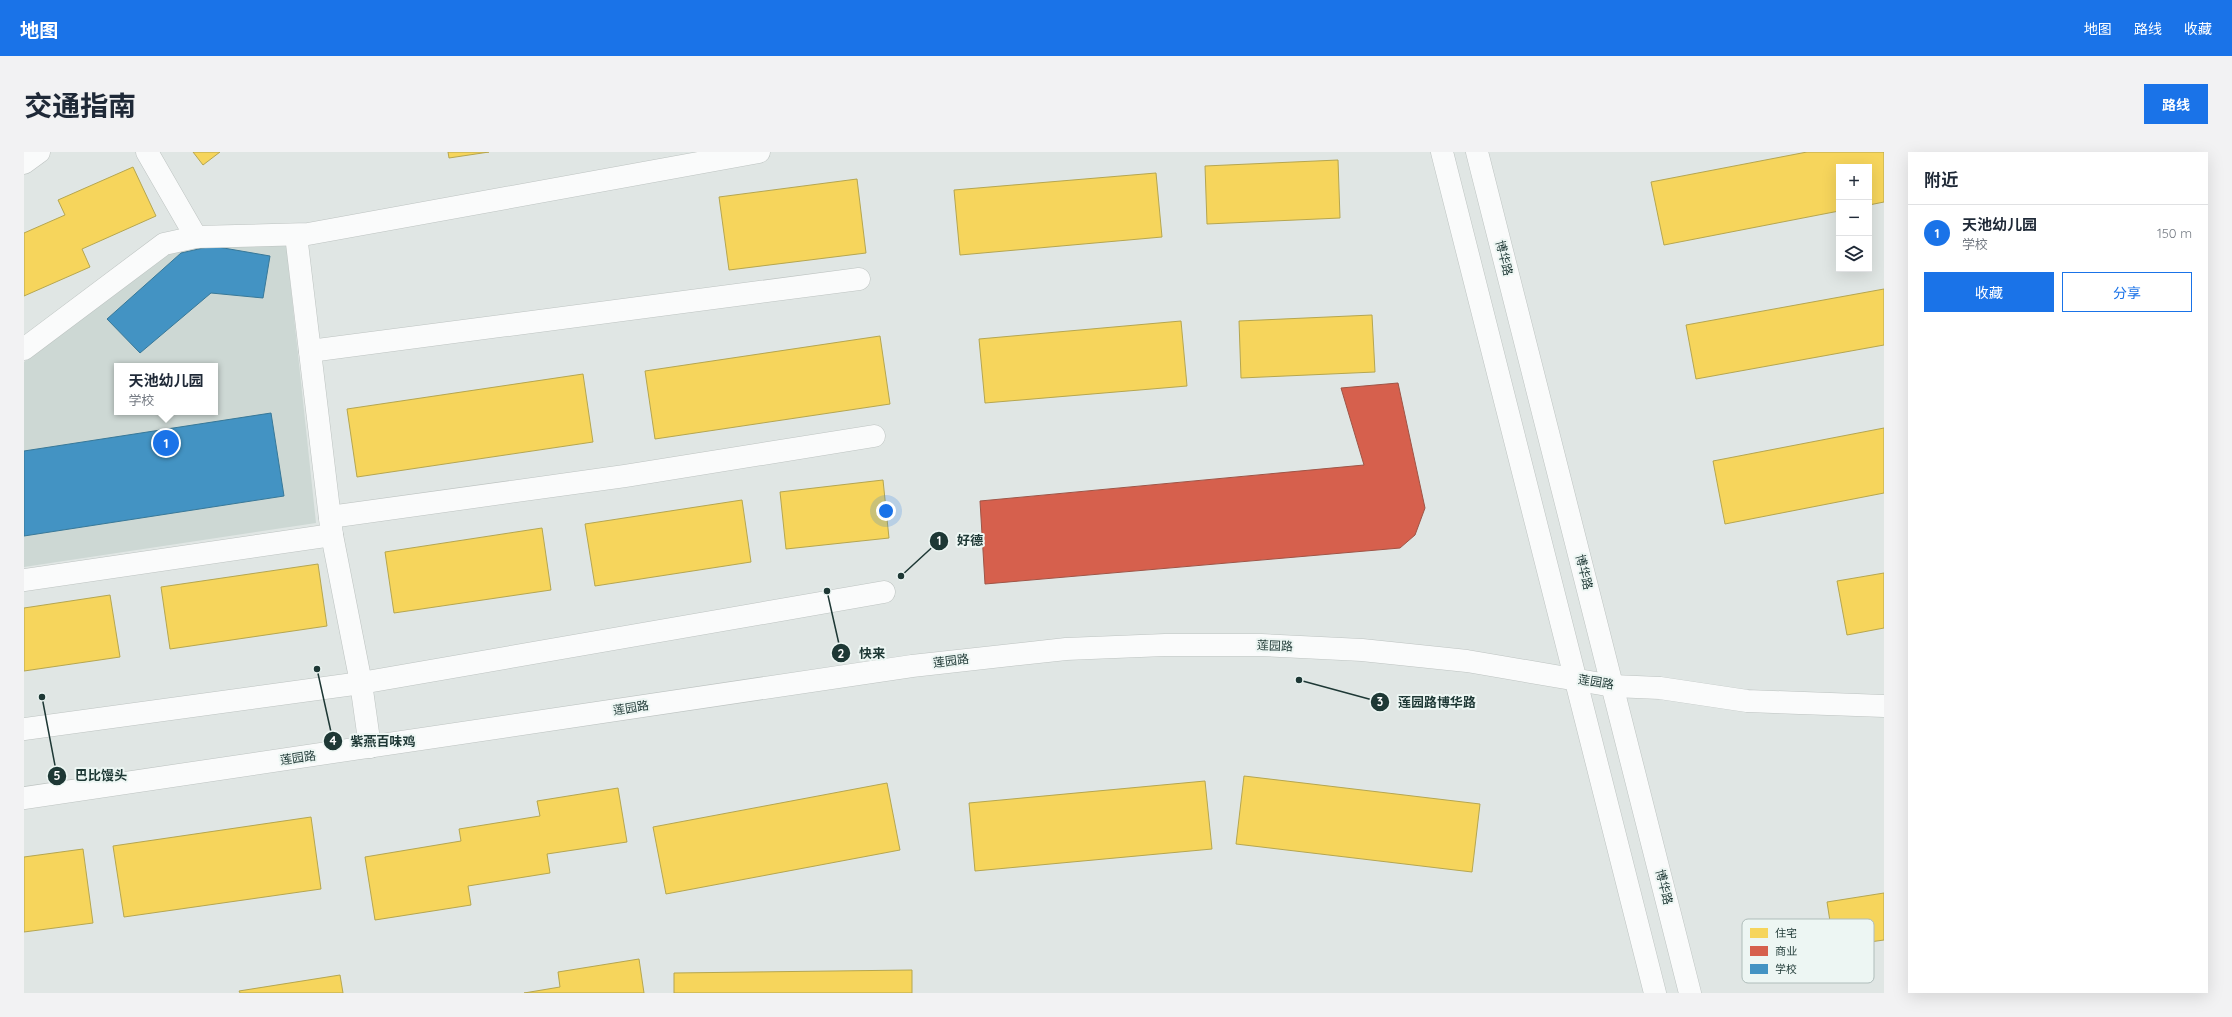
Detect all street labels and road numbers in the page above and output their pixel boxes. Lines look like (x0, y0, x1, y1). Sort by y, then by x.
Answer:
street label: 博华路 (1493, 239, 1516, 277)
street label: 博华路 (1573, 553, 1596, 591)
street label: 莲园路 (1257, 637, 1293, 654)
street label: 莲园路 (932, 651, 970, 670)
street label: 莲园路 (1577, 671, 1615, 692)
street label: 莲园路 (612, 697, 650, 718)
street label: 莲园路 (279, 748, 317, 767)
street label: 博华路 (1653, 868, 1676, 906)

